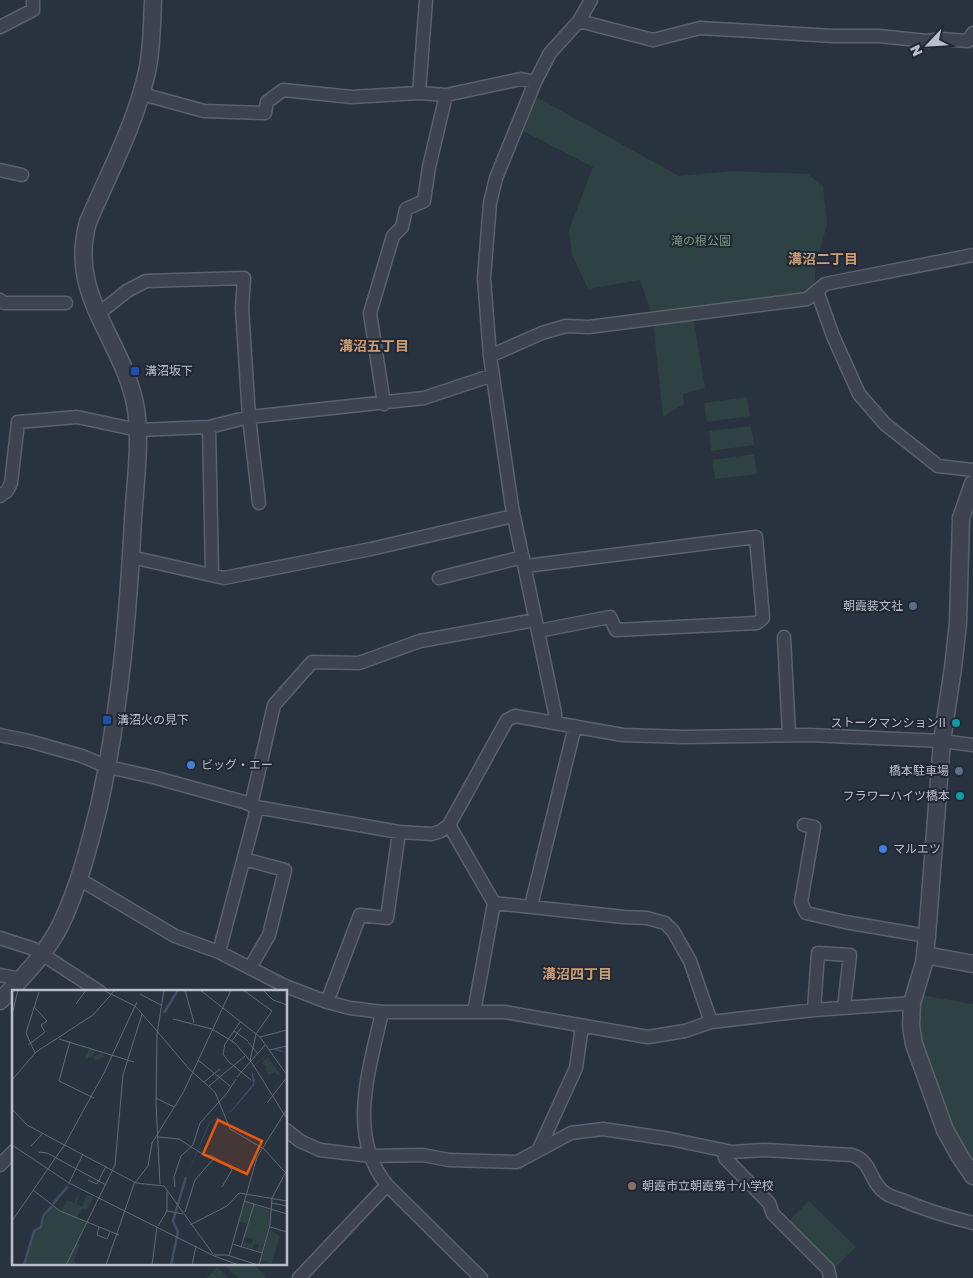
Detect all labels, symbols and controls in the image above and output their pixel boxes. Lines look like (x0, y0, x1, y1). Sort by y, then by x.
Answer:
north arrow (903, 20, 953, 70)
text: N (906, 42, 926, 59)
park label: 滝の根公園 (671, 233, 731, 248)
district label: 溝沼二丁目 (788, 250, 858, 267)
district label: 溝沼五丁目 (339, 337, 409, 354)
place label: 溝沼坂下 (145, 363, 193, 378)
marker: 溝沼坂下 (129, 365, 141, 377)
place label: 朝霞装文社 (843, 598, 903, 613)
marker: 朝霞装文社 (907, 600, 919, 612)
place label: 溝沼火の見下 (117, 712, 189, 727)
marker: 溝沼火の見下 (101, 714, 113, 726)
place label: ストークマンションII (830, 715, 946, 730)
marker: ストークマンションII (950, 717, 962, 729)
place label: ビッグ・エー (201, 757, 273, 772)
marker: ビッグ・エー (185, 759, 197, 771)
place label: 橋本駐車場 (889, 763, 949, 778)
marker: 橋本駐車場 (953, 765, 965, 777)
place label: フラワーハイツ橋本 (842, 788, 950, 803)
marker: フラワーハイツ橋本 (954, 790, 966, 802)
place label: マルエツ (893, 841, 941, 856)
marker: マルエツ (877, 843, 889, 855)
district label: 溝沼四丁目 (542, 965, 612, 982)
inset map (12, 990, 288, 1266)
place label: 朝霞市立朝霞第十小学校 (642, 1178, 774, 1193)
marker: 朝霞市立朝霞第十小学校 (626, 1180, 638, 1192)

